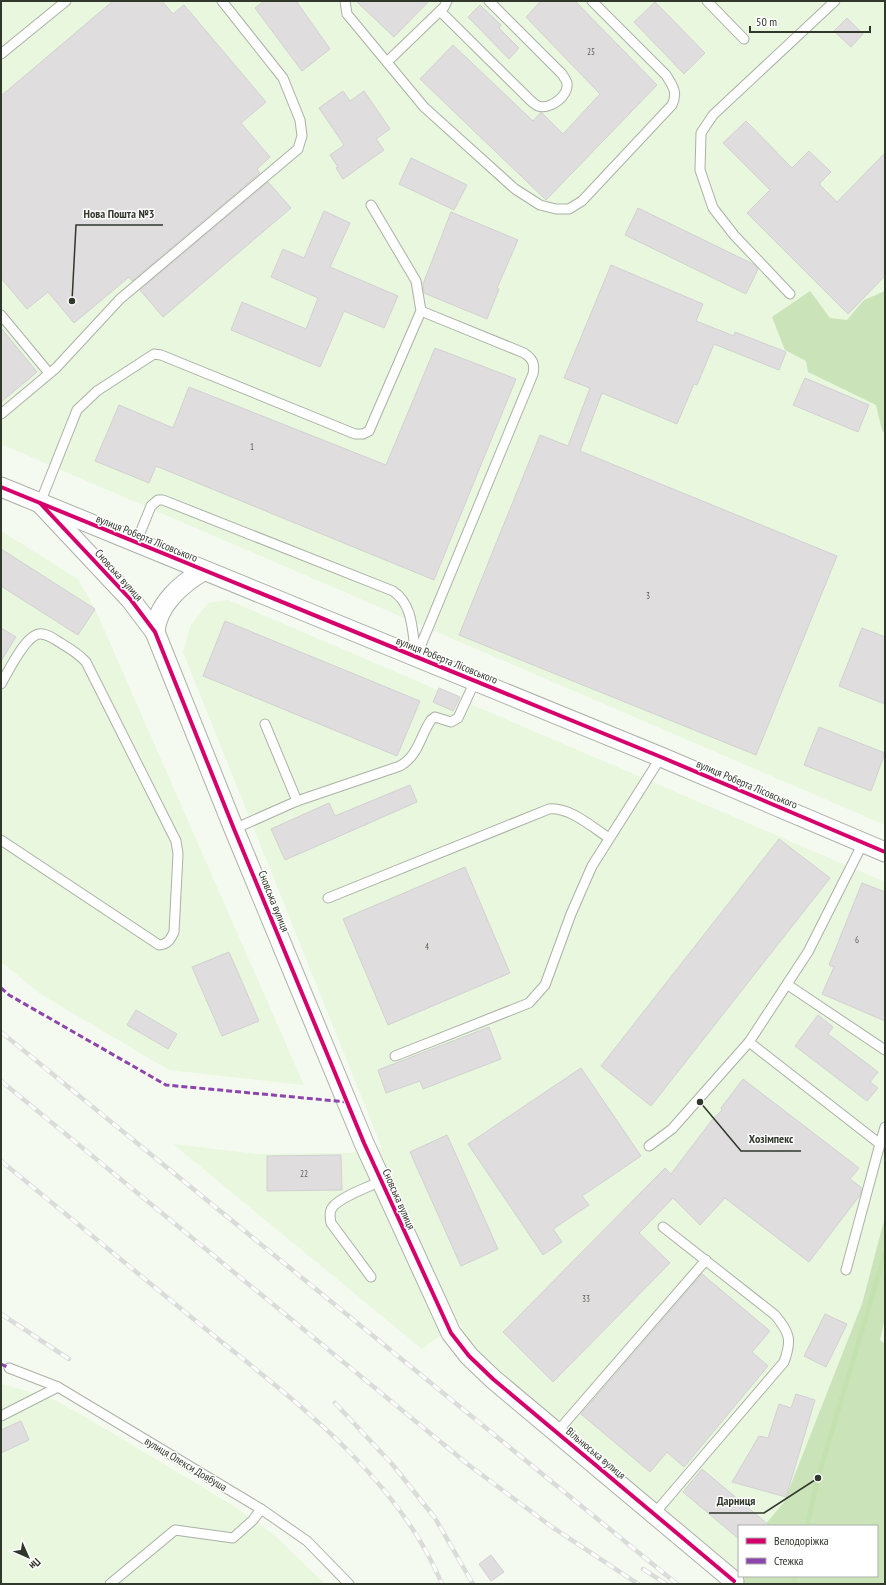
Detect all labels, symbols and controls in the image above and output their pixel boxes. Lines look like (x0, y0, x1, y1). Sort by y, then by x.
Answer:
scale bar (750, 8, 870, 34)
text: 50 m (756, 14, 777, 29)
house number: 25 (587, 46, 595, 57)
callout: Нова Пошта №3 (76, 201, 163, 225)
text: Нова Пошта №3 (84, 206, 155, 221)
house number: 1 (250, 441, 254, 452)
street label: вулиця Роберта Лісовського (94, 511, 200, 565)
street label: Сновська вулиця (92, 546, 146, 604)
house number: 3 (646, 590, 650, 601)
street label: вулиця Роберта Лісовського (394, 633, 500, 687)
street label: вулиця Роберта Лісовського (694, 756, 800, 812)
street label: Сновська вулиця (255, 868, 293, 934)
house number: 6 (855, 934, 859, 945)
house number: 4 (425, 941, 429, 952)
callout: Хозімпекс (741, 1127, 801, 1151)
text: Хозімпекс (749, 1131, 794, 1146)
street label: Сновська вулиця (379, 1167, 419, 1231)
house number: 22 (300, 1168, 308, 1179)
house number: 33 (582, 1293, 590, 1304)
street label: Вільнюська вулиця (563, 1424, 629, 1482)
street label: вулиця Олекси Довбуша (142, 1434, 230, 1494)
callout: Дарниця (709, 1489, 764, 1513)
text: Дарниця (717, 1493, 755, 1508)
legend (738, 1525, 878, 1577)
text: Велодоріжка (774, 1533, 829, 1548)
north arrow (8, 1537, 48, 1577)
text: Стежка (774, 1553, 804, 1568)
text: Пн (26, 1555, 44, 1573)

